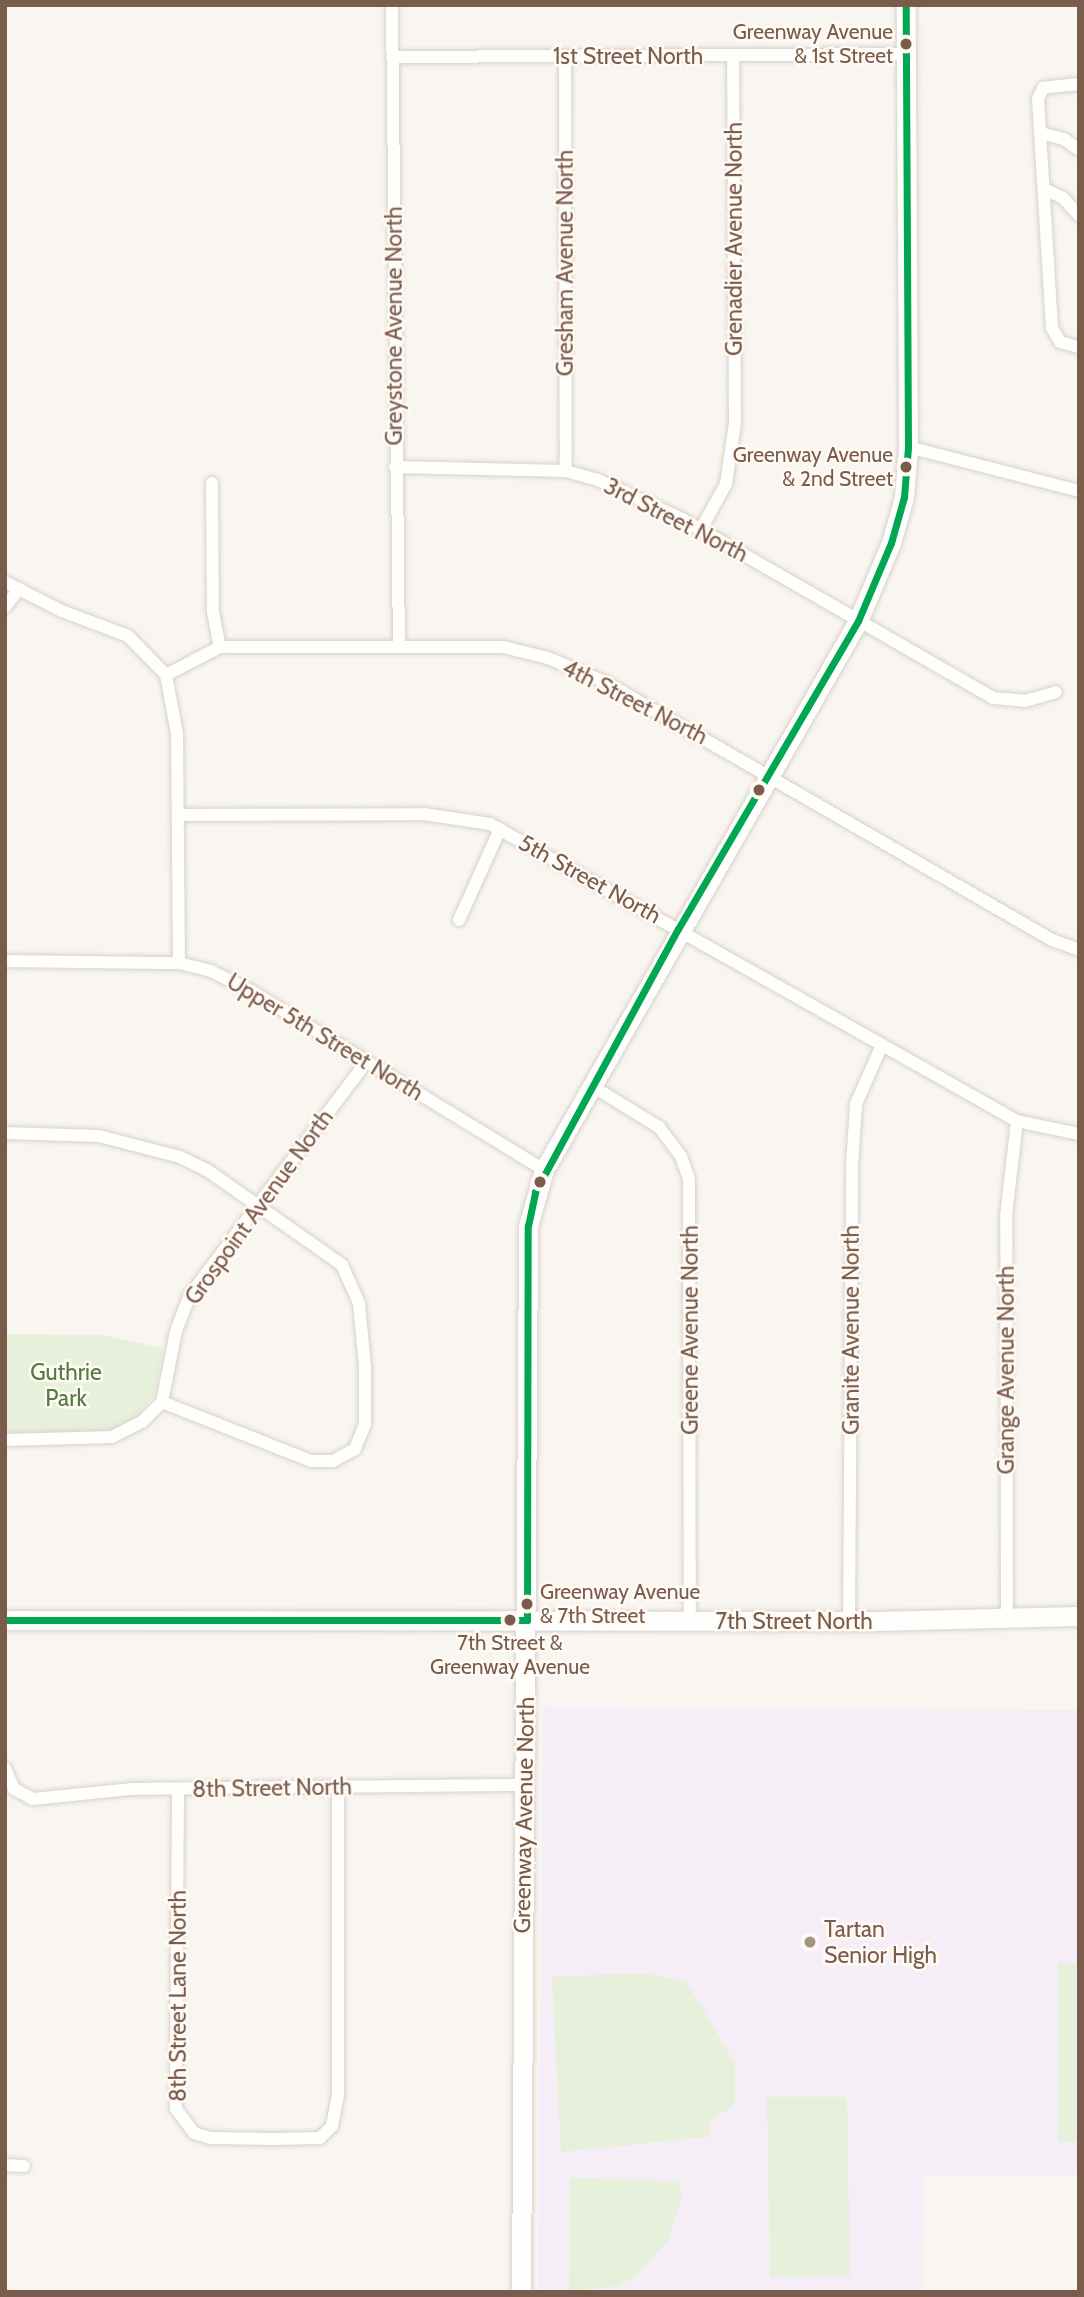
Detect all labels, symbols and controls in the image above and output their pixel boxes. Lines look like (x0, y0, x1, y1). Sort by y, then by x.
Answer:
place label: Greenway Avenue & 1st Street (733, 19, 893, 69)
marker: Greenway Avenue & 1st Street (899, 37, 913, 51)
street label: 1st Street North (553, 42, 703, 70)
street label: Grenadier Avenue North (720, 122, 748, 356)
street label: Gresham Avenue North (551, 150, 579, 376)
street label: Greystone Avenue North (380, 206, 408, 446)
place label: Greenway Avenue & 2nd Street (733, 442, 893, 492)
marker: Greenway Avenue & 2nd Street (899, 460, 913, 474)
street label: 3rd Street North (600, 472, 752, 568)
street label: 4th Street North (558, 654, 712, 750)
unlabelled marker (752, 783, 766, 797)
street label: 5th Street North (514, 829, 666, 929)
street label: Upper 5th Street North (222, 967, 428, 1107)
street label: Grospoint Avenue North (179, 1104, 339, 1310)
unlabelled marker (533, 1175, 547, 1189)
street label: Greene Avenue North (676, 1225, 704, 1435)
street label: Granite Avenue North (837, 1225, 865, 1435)
street label: Grange Avenue North (992, 1266, 1020, 1474)
park label: Guthrie Park (30, 1358, 102, 1412)
place label: Greenway Avenue & 7th Street (540, 1579, 700, 1629)
marker: Greenway Avenue & 7th Street (520, 1597, 534, 1611)
street label: 7th Street North (715, 1607, 873, 1635)
marker: 7th Street & Greenway Avenue (503, 1613, 517, 1627)
place label: 7th Street & Greenway Avenue (430, 1630, 590, 1680)
street label: Greenway Avenue North (508, 1696, 540, 1934)
street label: 8th Street North (192, 1773, 352, 1803)
street label: 8th Street Lane North (164, 1890, 192, 2102)
place label: Tartan Senior High (824, 1915, 937, 1969)
marker: Tartan Senior High (802, 1934, 818, 1950)

